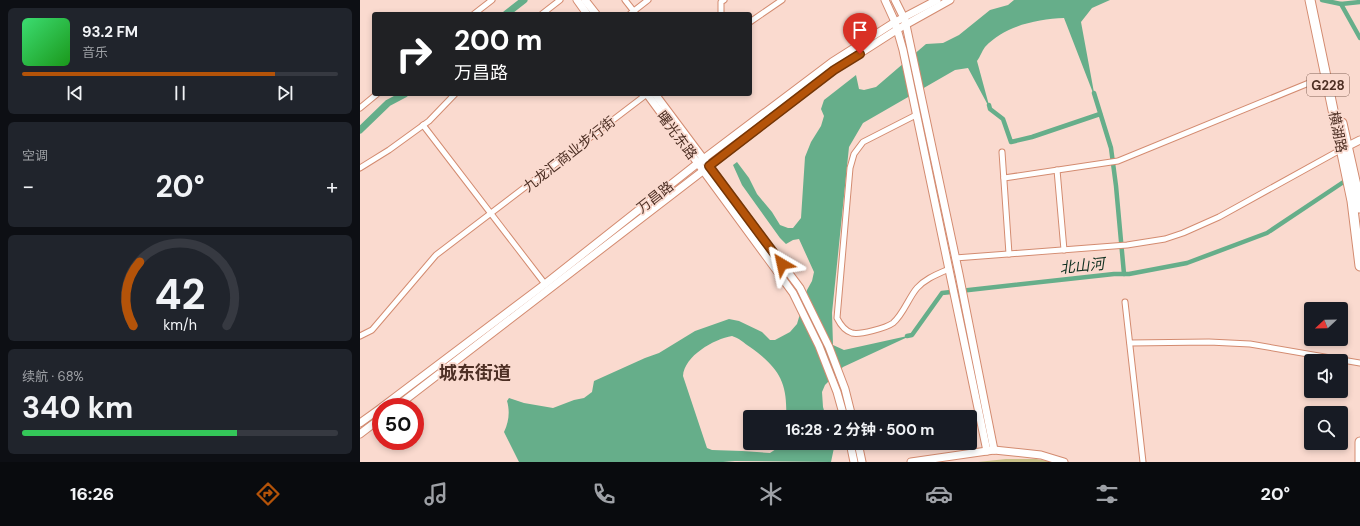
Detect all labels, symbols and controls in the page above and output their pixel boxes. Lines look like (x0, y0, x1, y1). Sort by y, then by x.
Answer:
pin (843, 13, 877, 54)
icon: arrive (849, 19, 871, 41)
text: 93.2 FM (82, 22, 138, 42)
text: 200 m (454, 22, 542, 59)
icon: right (388, 28, 440, 80)
text: 音乐 (82, 44, 108, 61)
text: 万昌路 (454, 61, 508, 85)
road number: G228 (1307, 74, 1349, 96)
icon: previous (64, 82, 86, 104)
icon: pause (169, 82, 191, 104)
icon: next (274, 82, 296, 104)
street label: 曙光东路 (653, 107, 701, 163)
street label: 横湖路 (1325, 110, 1351, 154)
street label: 九龙汇商业步行街 (519, 112, 619, 196)
text: 空调 (22, 147, 48, 164)
text: 20° (155, 167, 205, 206)
text: − (22, 172, 34, 201)
text: + (326, 172, 338, 201)
street label: 万昌路 (633, 177, 677, 217)
position arrow (761, 243, 803, 285)
water label: 北山河 (1059, 253, 1108, 278)
text: 42 (154, 268, 206, 322)
north arrow (1304, 302, 1348, 346)
map controls (1304, 302, 1348, 450)
text: km/h (163, 315, 197, 333)
button: sound (1304, 354, 1348, 398)
district label: 城东街道 (439, 361, 511, 385)
text: 续航 · 68% (22, 368, 84, 385)
text: 340 km (22, 388, 133, 427)
speed limit sign: 50 (372, 398, 424, 450)
button: search (1304, 406, 1348, 450)
text: 16:28 · 2 分钟 · 500 m (786, 420, 934, 440)
icon: directions (254, 480, 282, 508)
icon: music (422, 480, 450, 508)
icon: phone (590, 480, 618, 508)
icon: climate (757, 480, 785, 508)
icon: car (925, 480, 953, 508)
icon: filters (1093, 480, 1121, 508)
text: 16:26 (70, 482, 114, 506)
text: 20° (1261, 482, 1290, 506)

